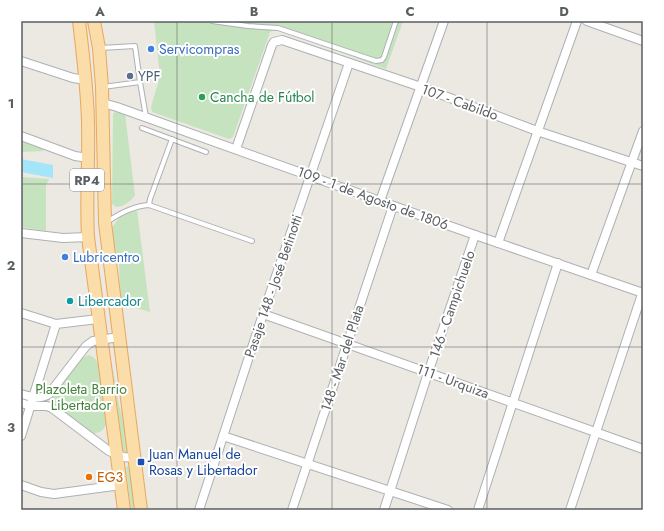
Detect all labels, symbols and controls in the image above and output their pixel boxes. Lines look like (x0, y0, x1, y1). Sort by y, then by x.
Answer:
text: A (94, 2, 105, 21)
text: B (250, 2, 259, 21)
text: C (405, 2, 415, 21)
text: D (559, 2, 569, 21)
place label: Servicompras (159, 39, 240, 59)
marker: Servicompras (146, 44, 156, 54)
place label: YPF (138, 66, 161, 86)
marker: YPF (125, 71, 135, 81)
street label: 107 - Cabildo (419, 79, 501, 125)
place label: Cancha de Fútbol (210, 87, 315, 107)
marker: Cancha de Fútbol (197, 92, 207, 102)
text: 1 (8, 94, 14, 113)
street label: 109 - 1 de Agosto de 1806 (295, 161, 451, 235)
road number: RP4 (70, 169, 104, 191)
street label: Pasaje 148 - José Betinotti (239, 212, 307, 360)
place label: Lubricentro (73, 247, 140, 267)
street label: 146 - Campichuelo (424, 247, 480, 360)
marker: Lubricentro (60, 252, 70, 262)
text: 2 (7, 256, 15, 275)
place label: Libercador (78, 291, 142, 311)
marker: Libercador (65, 296, 75, 306)
street label: 148 - Mar del Plata (315, 302, 369, 414)
street label: 111 - Urquiza (414, 359, 492, 403)
park label: Plazoleta Barrio Libertador (35, 379, 127, 415)
text: 3 (7, 418, 15, 437)
place label: Juan Manuel de Rosas y Libertador (147, 444, 258, 480)
marker: Juan Manuel de Rosas y Libertador (136, 457, 146, 467)
place label: EG3 (97, 467, 124, 487)
marker: EG3 (84, 472, 94, 482)

